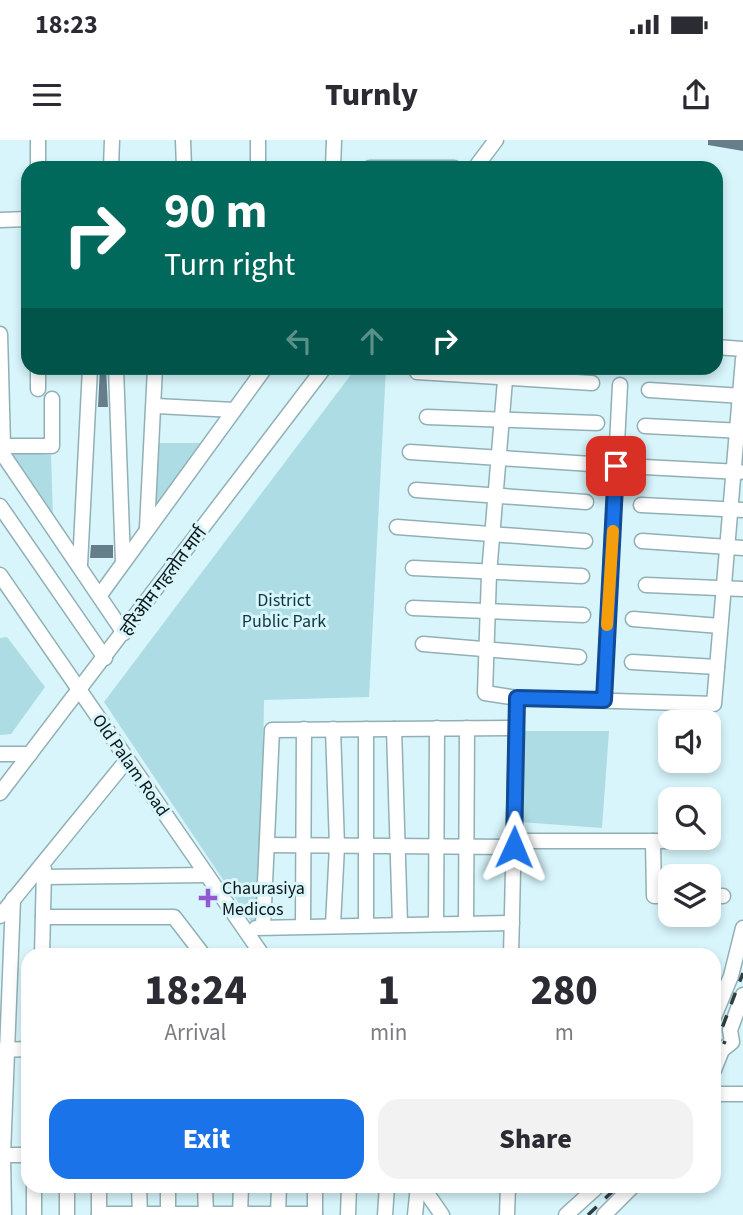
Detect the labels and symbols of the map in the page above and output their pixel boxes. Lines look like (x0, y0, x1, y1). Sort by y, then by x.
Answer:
pin (586, 436, 646, 496)
street label: हरिओम गहलोत मार्ग (114, 521, 213, 641)
park label: District Public Park (242, 588, 326, 634)
street label: Old Palam Road (86, 709, 175, 821)
position arrow (477, 810, 551, 884)
place label: Chaurasiya Medicos (222, 876, 305, 922)
marker: Chaurasiya Medicos (200, 890, 216, 906)

